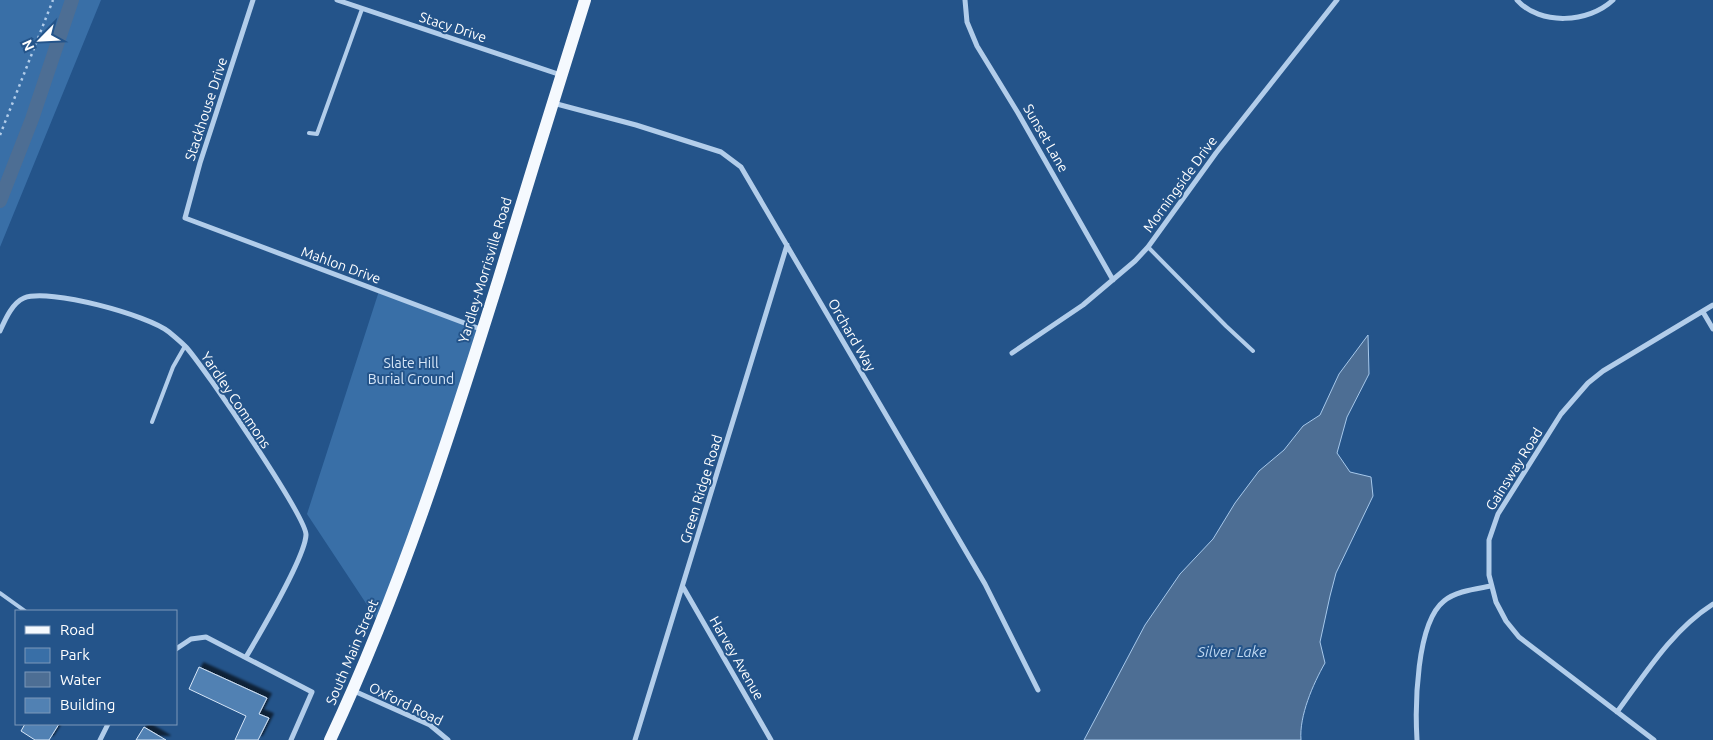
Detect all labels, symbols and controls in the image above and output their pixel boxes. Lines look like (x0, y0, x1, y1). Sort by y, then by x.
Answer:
street label: Stacy Drive (417, 9, 489, 45)
north arrow (15, 15, 65, 65)
text: N (19, 37, 38, 53)
street label: Stackhouse Drive (182, 55, 230, 163)
street label: Sunset Lane (1020, 101, 1072, 175)
street label: Morningside Drive (1140, 133, 1220, 235)
street label: Yardley-Morrisville Road (455, 195, 515, 345)
street label: Mahlon Drive (299, 243, 383, 287)
street label: Orchard Way (825, 296, 879, 374)
street label: Yardley Commons (198, 349, 274, 451)
park label: Slate Hill Burial Ground (368, 355, 454, 387)
street label: Gainsway Road (1482, 425, 1546, 513)
street label: Green Ridge Road (677, 433, 725, 545)
street label: South Main Street (323, 596, 382, 707)
legend (15, 610, 178, 725)
street label: Harvey Avenue (707, 613, 767, 703)
text: Road (60, 621, 95, 638)
water label: Silver Lake (1196, 643, 1267, 660)
text: Park (60, 646, 90, 663)
text: Water (60, 671, 101, 688)
street label: Oxford Road (366, 679, 446, 729)
text: Building (60, 696, 115, 713)

